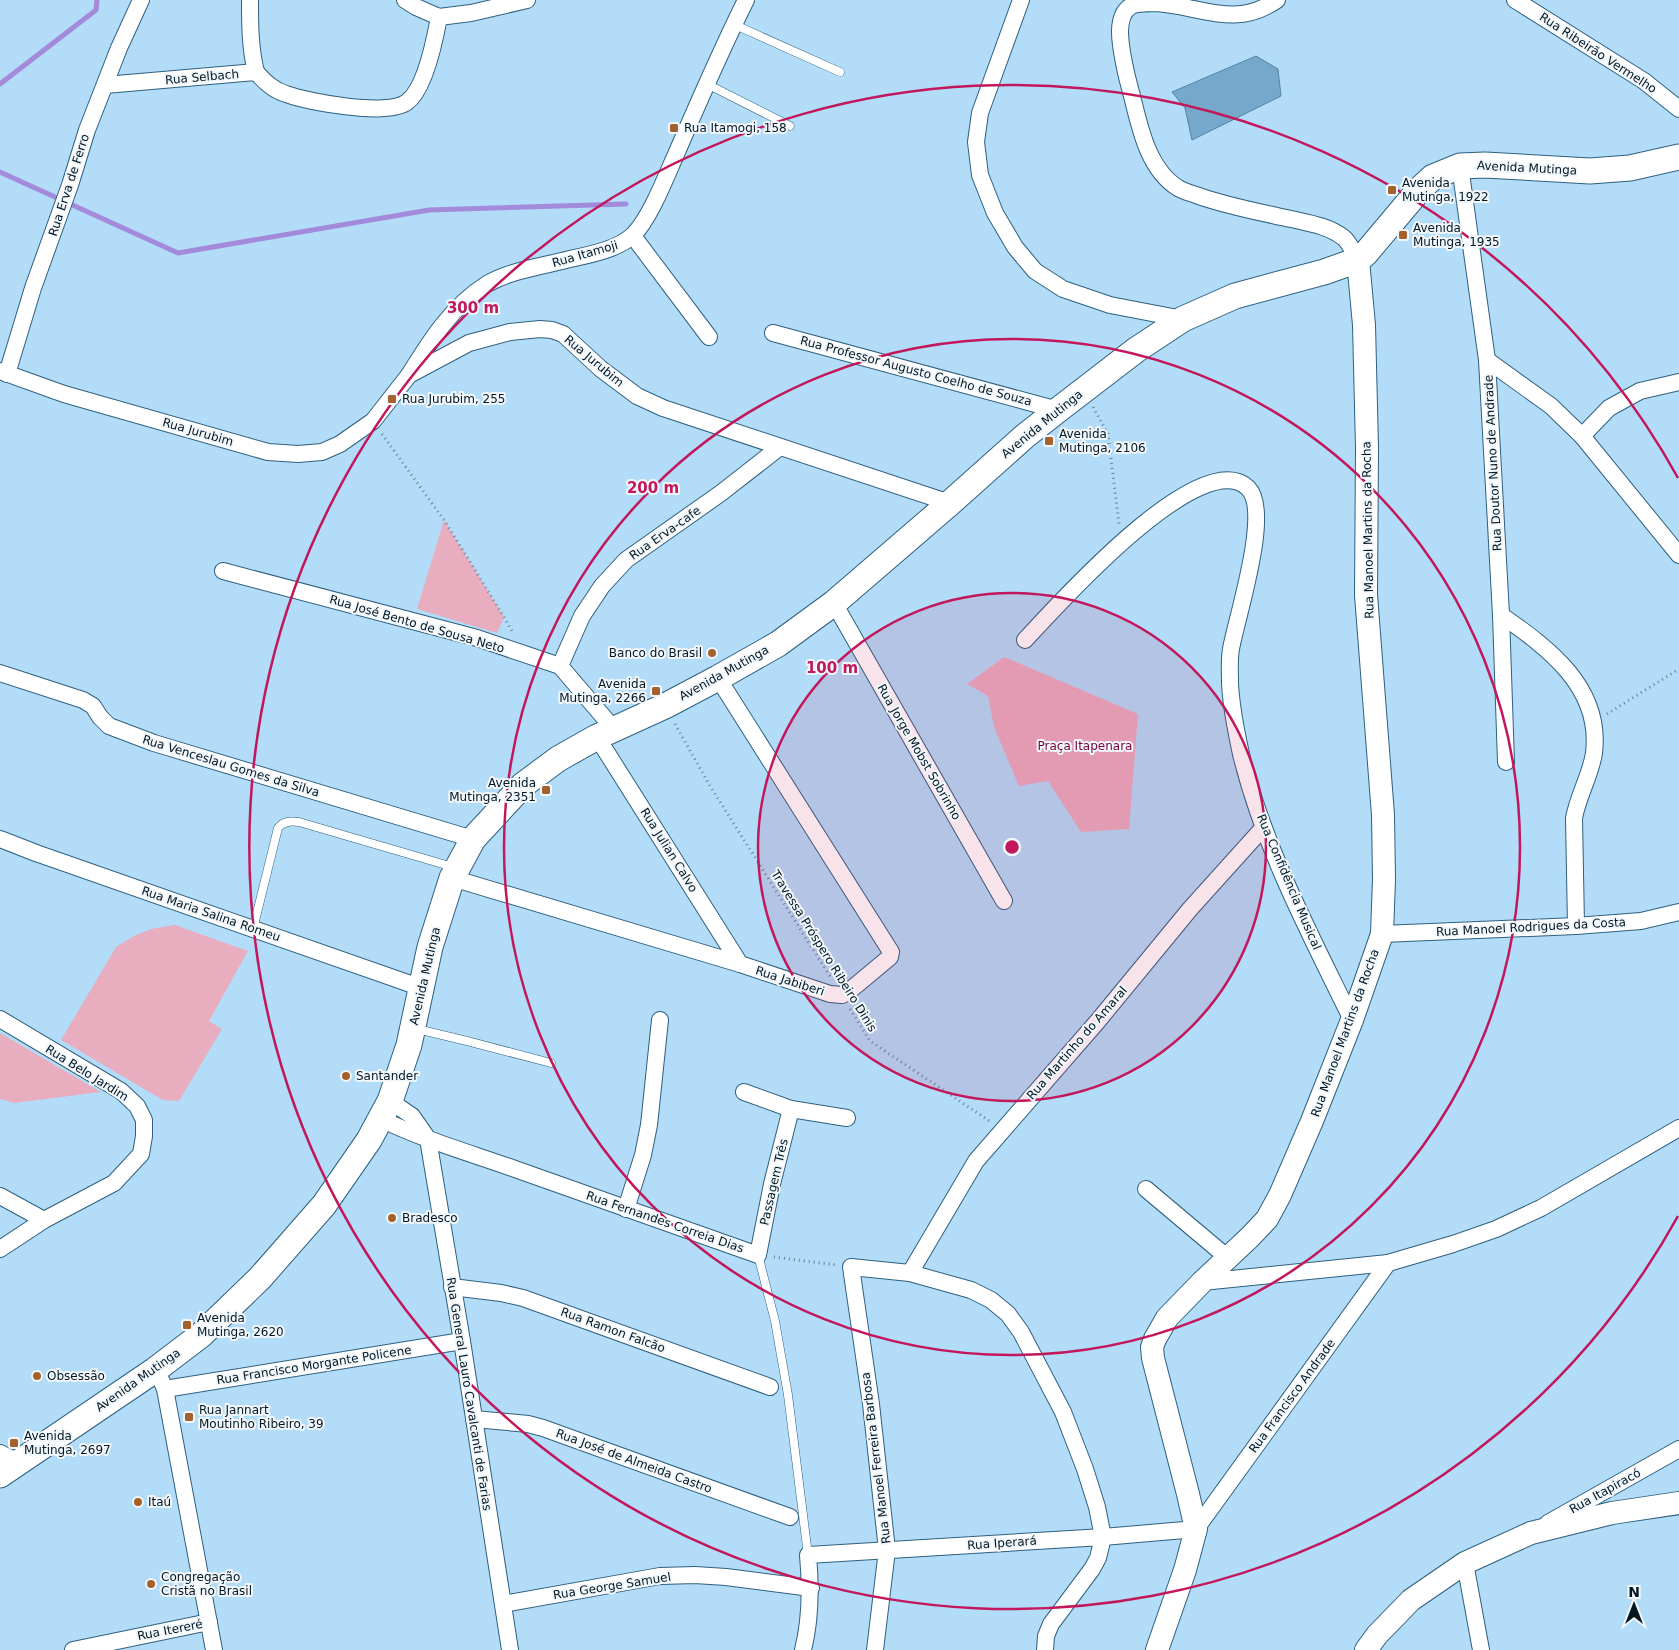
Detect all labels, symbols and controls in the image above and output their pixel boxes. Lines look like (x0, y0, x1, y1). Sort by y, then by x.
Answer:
street label: Rua Ribeirão Vermelho (1537, 10, 1659, 96)
street label: Rua Selbach (164, 67, 240, 87)
place label: Rua Itamogi, 158 (684, 121, 787, 135)
marker: Rua Itamogi, 158 (668, 122, 680, 134)
street label: Rua Erva de Ferro (46, 132, 92, 238)
street label: Avenida Mutinga (1477, 158, 1577, 178)
place label: Avenida Mutinga, 1922 (1402, 176, 1489, 204)
marker: Avenida Mutinga, 1922 (1386, 184, 1398, 196)
place label: Avenida Mutinga, 1935 (1413, 221, 1500, 249)
marker: Avenida Mutinga, 1935 (1397, 229, 1409, 241)
street label: Rua Itamoji (550, 238, 620, 270)
text: 300 m (447, 299, 499, 317)
street label: Rua Jurubim (562, 332, 626, 390)
street label: Rua Professor Augusto Coelho de Souza (799, 333, 1033, 409)
street label: Rua Doutor Nuno de Andrade (1481, 375, 1505, 551)
street label: Avenida Mutinga (999, 387, 1085, 461)
place label: Rua Jurubim, 255 (402, 392, 505, 406)
marker: Rua Jurubim, 255 (386, 393, 398, 405)
street label: Rua Jurubim (161, 415, 235, 449)
place label: Avenida Mutinga, 2106 (1059, 427, 1146, 455)
marker: Avenida Mutinga, 2106 (1043, 435, 1055, 447)
street label: Rua Manoel Martins da Rocha (1359, 441, 1377, 619)
text: 200 m (627, 479, 679, 497)
street label: Rua Erva-cafe (627, 503, 703, 563)
street label: Rua José Bento de Sousa Neto (328, 592, 506, 656)
street label: Avenida Mutinga (677, 643, 771, 703)
place label: Banco do Brasil (609, 646, 702, 660)
marker: Banco do Brasil (706, 647, 718, 659)
text: 100 m (806, 659, 858, 677)
place label: Avenida Mutinga, 2266 (559, 677, 646, 705)
street label: Rua Jorge Mobst Sobrinho (874, 682, 964, 822)
marker: Avenida Mutinga, 2266 (650, 685, 662, 697)
street label: Rua Venceslau Gomes da Silva (141, 732, 321, 800)
park label: Praça Itapenara (1038, 739, 1132, 753)
place label: Avenida Mutinga, 2351 (449, 776, 536, 804)
marker: Avenida Mutinga, 2351 (540, 784, 552, 796)
street label: Rua Julian Calvo (637, 805, 701, 895)
street label: Rua Confidência Musical (1254, 812, 1324, 952)
centre of rings (1003, 838, 1021, 856)
street label: Travessa Próspero Ribeiro Dinis (768, 867, 880, 1034)
street label: Rua Maria Salina Romeu (140, 884, 282, 944)
street label: Rua Manoel Rodrigues da Costa (1436, 915, 1626, 939)
street label: Avenida Mutinga (407, 926, 443, 1026)
street label: Rua Manoel Martins da Rocha (1308, 947, 1382, 1119)
street label: Rua Jabiberi (754, 963, 826, 999)
street label: Rua Martinho do Amaral (1024, 984, 1130, 1102)
street label: Rua Belo Jardim (43, 1042, 131, 1104)
place label: Santander (356, 1069, 418, 1083)
marker: Santander (340, 1070, 352, 1082)
street label: Passagem Três (757, 1137, 791, 1227)
street label: Rua Fernandes Correia Dias (584, 1188, 746, 1256)
place label: Bradesco (402, 1211, 458, 1225)
marker: Bradesco (386, 1212, 398, 1224)
street label: Rua General Lauro Cavalcanti de Farias (444, 1276, 494, 1512)
street label: Rua Ramon Falcão (559, 1305, 667, 1355)
place label: Avenida Mutinga, 2620 (197, 1311, 284, 1339)
marker: Avenida Mutinga, 2620 (181, 1319, 193, 1331)
street label: Rua Francisco Andrade (1246, 1336, 1338, 1456)
street label: Rua Francisco Morgante Policene (216, 1343, 412, 1387)
street label: Avenida Mutinga (93, 1346, 183, 1414)
place label: Obsessão (47, 1369, 105, 1383)
marker: Obsessão (31, 1370, 43, 1382)
street label: Rua Manoel Ferreira Barbosa (859, 1371, 893, 1545)
place label: Rua Jannart Moutinho Ribeiro, 39 (199, 1403, 324, 1431)
marker: Rua Jannart Moutinho Ribeiro, 39 (183, 1411, 195, 1423)
street label: Rua José de Almeida Castro (554, 1426, 714, 1496)
place label: Avenida Mutinga, 2697 (24, 1429, 111, 1457)
marker: Avenida Mutinga, 2697 (8, 1437, 20, 1449)
street label: Rua Itapiracó (1567, 1466, 1643, 1516)
place label: Itaú (148, 1495, 171, 1509)
marker: Itaú (132, 1496, 144, 1508)
street label: Rua Iperará (967, 1534, 1037, 1552)
place label: Congregação Cristã no Brasil (161, 1570, 252, 1598)
street label: Rua George Samuel (552, 1570, 672, 1602)
marker: Congregação Cristã no Brasil (145, 1578, 157, 1590)
north arrow (1609, 1580, 1659, 1630)
text: N (1628, 1584, 1640, 1600)
street label: Rua Itereré (136, 1617, 204, 1643)

